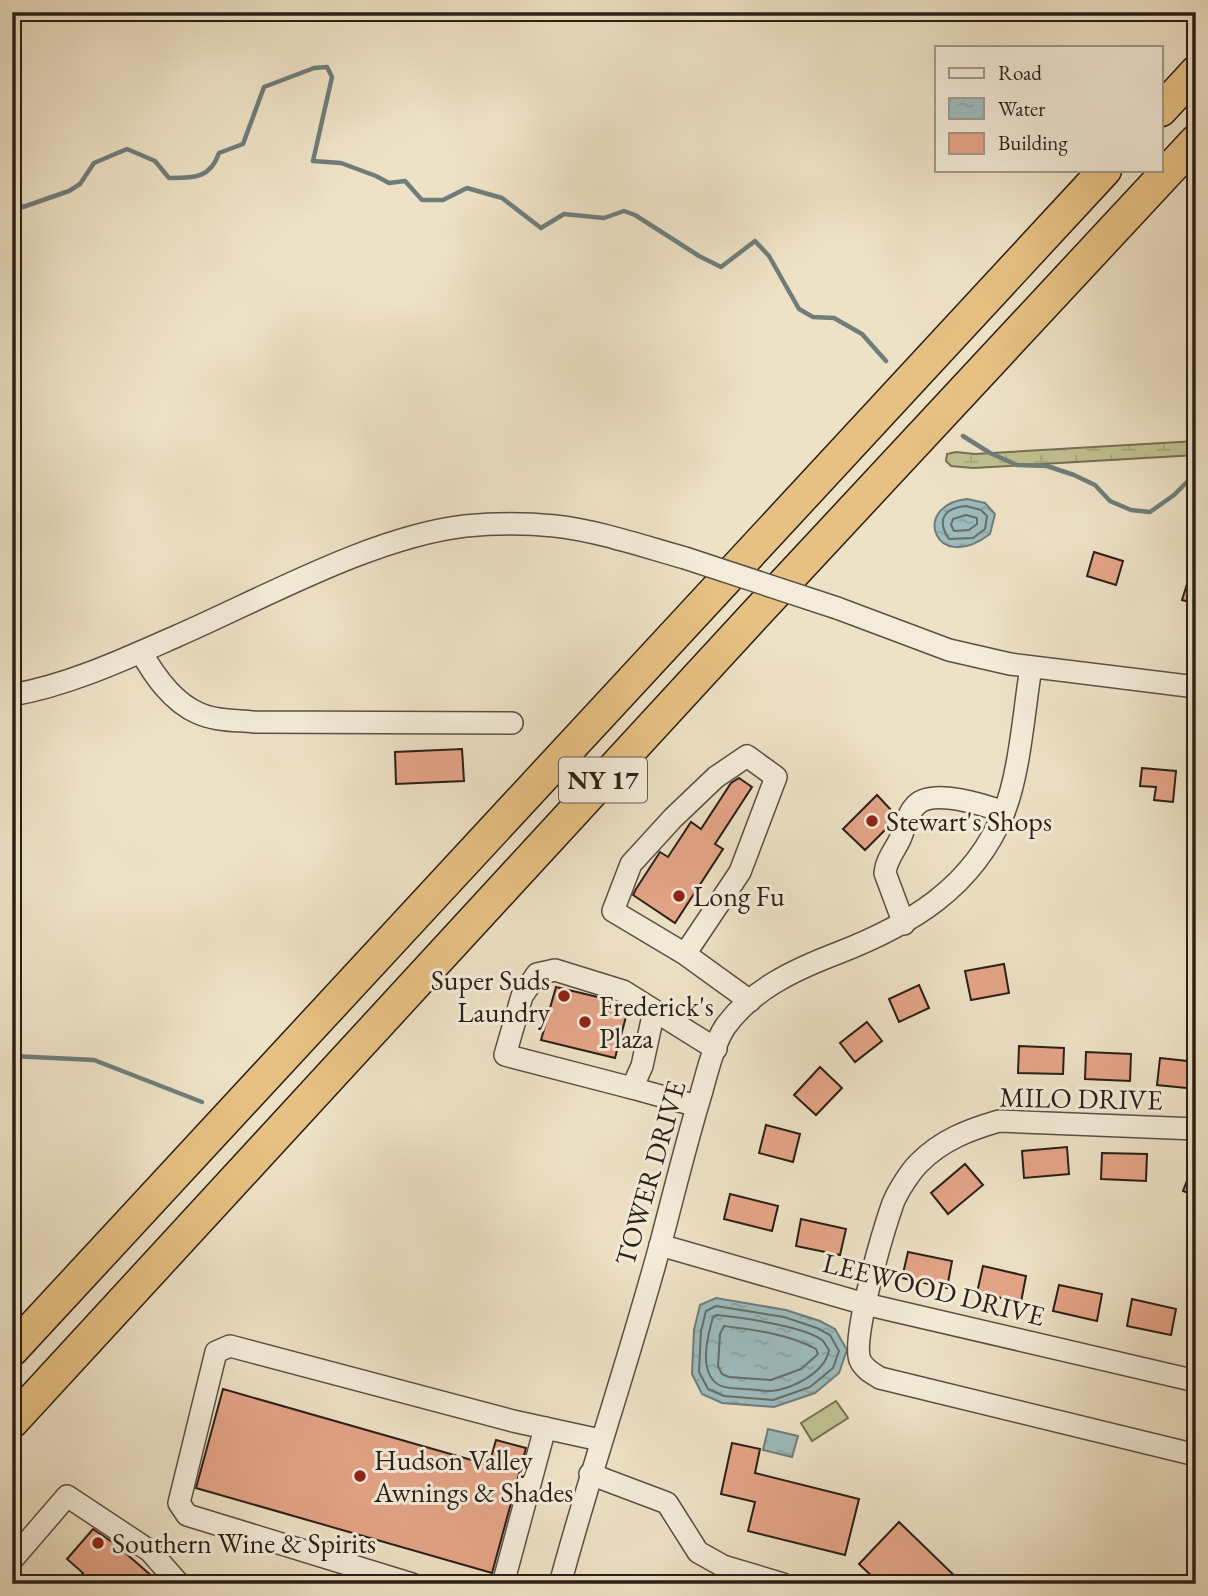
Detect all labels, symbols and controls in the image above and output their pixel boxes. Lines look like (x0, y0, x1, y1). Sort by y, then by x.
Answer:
legend (935, 46, 1162, 172)
text: Road (998, 59, 1042, 86)
text: Water (998, 95, 1045, 122)
text: Building (998, 129, 1068, 156)
road number: NY 17 (559, 758, 647, 802)
place label: Stewart's Shops (886, 803, 1052, 839)
marker: Stewart's Shops (864, 813, 880, 829)
place label: Long Fu (693, 878, 785, 914)
marker: Long Fu (671, 888, 687, 904)
place label: Super Suds Laundry (431, 962, 551, 1030)
marker: Super Suds Laundry (556, 988, 572, 1004)
place label: Frederick's Plaza (599, 988, 714, 1056)
marker: Frederick's Plaza (577, 1014, 593, 1030)
street label: TOWER DRIVE (606, 1076, 694, 1270)
street label: MILO DRIVE (999, 1079, 1163, 1117)
street label: LEEWOOD DRIVE (819, 1244, 1049, 1334)
place label: Hudson Valley Awnings & Shades (373, 1442, 573, 1510)
marker: Hudson Valley Awnings & Shades (352, 1468, 368, 1484)
place label: Southern Wine & Spirits (112, 1525, 376, 1561)
marker: Southern Wine & Spirits (90, 1535, 106, 1551)

